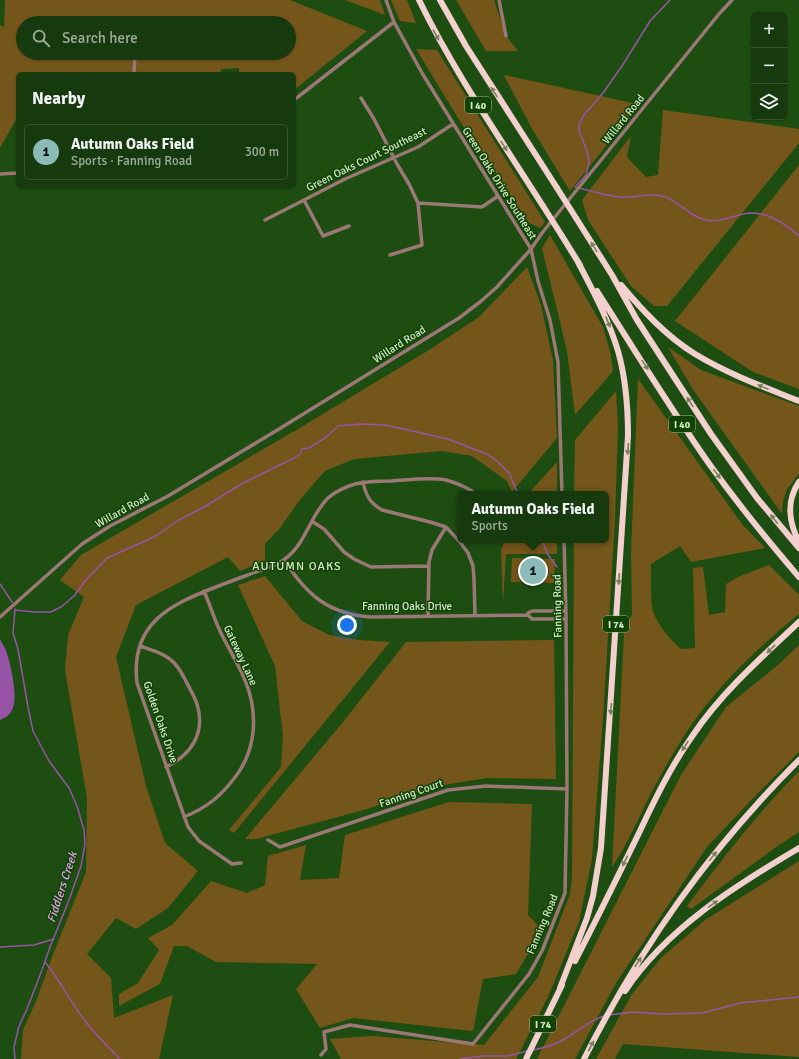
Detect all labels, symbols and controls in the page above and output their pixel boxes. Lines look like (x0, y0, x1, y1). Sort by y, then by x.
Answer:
map controls (751, 12, 787, 120)
button: + (751, 12, 787, 48)
search box (16, 16, 296, 60)
icon: search (30, 27, 52, 49)
text: Search here (62, 29, 138, 47)
one-way arrow (433, 29, 440, 41)
button: − (751, 48, 787, 84)
button: layers (751, 84, 787, 120)
one-way arrow (490, 87, 498, 97)
text: Nearby (32, 88, 85, 109)
street label: Willard Road (599, 92, 647, 147)
road number: I 40 (465, 97, 491, 113)
street label: Green Oaks Court Southeast (304, 125, 429, 194)
street label: Green Oaks Drive Southeast (460, 125, 540, 242)
text: Autumn Oaks Field (71, 135, 194, 153)
one-way arrow (501, 140, 508, 151)
text: 1 (42, 144, 50, 160)
text: 300 m (245, 144, 279, 160)
text: Sports · Fanning Road (71, 153, 192, 169)
one-way arrow (590, 242, 598, 252)
one-way arrow (605, 317, 611, 329)
street label: Willard Road (370, 323, 428, 366)
one-way arrow (641, 359, 648, 371)
one-way arrow (756, 383, 768, 389)
one-way arrow (686, 397, 694, 407)
road number: I 40 (669, 416, 695, 432)
one-way arrow (624, 443, 631, 455)
one-way arrow (713, 468, 721, 479)
street label: Willard Road (93, 490, 152, 531)
popup (457, 491, 609, 543)
text: Autumn Oaks Field (471, 500, 595, 518)
one-way arrow (769, 513, 778, 524)
text: Sports (471, 518, 508, 534)
pin: 1 (520, 556, 546, 586)
district label: AUTUMN OAKS (252, 559, 342, 574)
one-way arrow (616, 573, 623, 585)
street label: Fanning Road (550, 574, 565, 638)
street label: Fanning Oaks Drive (362, 600, 452, 613)
your location (337, 615, 357, 635)
road number: I 74 (603, 616, 629, 632)
street label: Gateway Lane (221, 623, 260, 688)
one-way arrow (766, 644, 775, 653)
street label: Golden Oaks Drive (140, 680, 181, 765)
one-way arrow (607, 703, 614, 715)
one-way arrow (681, 741, 689, 751)
street label: Fanning Court (378, 776, 445, 810)
water label: Fiddlers Creek (44, 849, 81, 924)
one-way arrow (708, 850, 717, 861)
one-way arrow (622, 856, 628, 867)
street label: Fanning Road (524, 892, 561, 956)
one-way arrow (707, 900, 718, 908)
one-way arrow (634, 956, 641, 968)
road number: I 74 (530, 1016, 556, 1032)
one-way arrow (588, 1040, 594, 1051)

